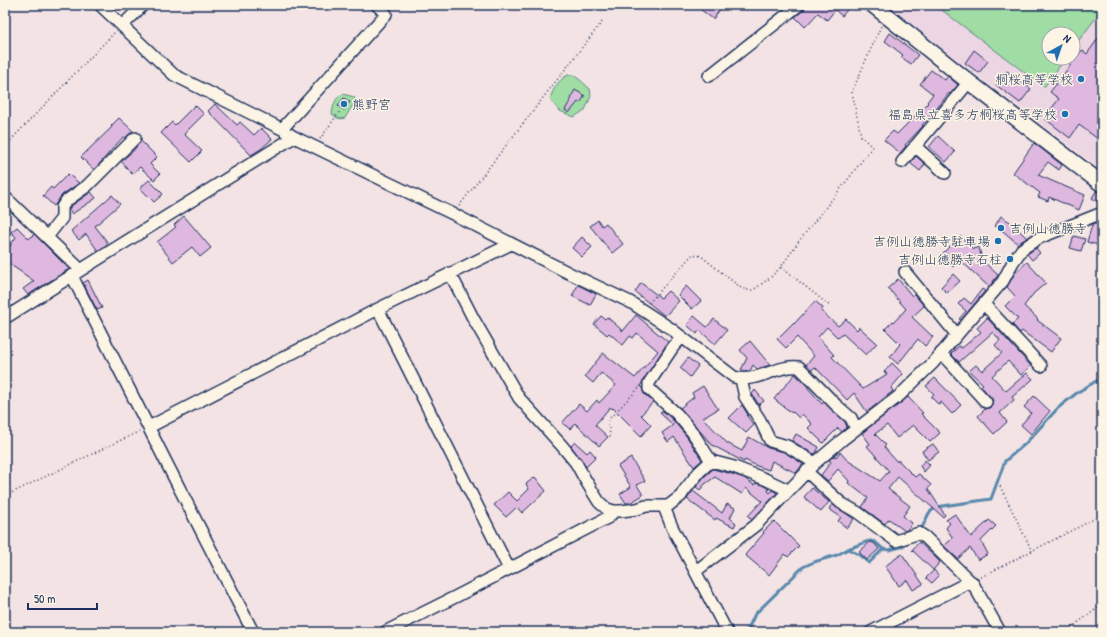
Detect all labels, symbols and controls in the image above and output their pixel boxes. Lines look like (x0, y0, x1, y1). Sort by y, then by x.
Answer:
north arrow (1041, 26, 1081, 66)
text: N (1061, 31, 1074, 46)
place label: 桐桜高等学校 (995, 70, 1073, 88)
marker: 桐桜高等学校 (1076, 74, 1086, 84)
place label: 熊野宮 (352, 95, 391, 113)
marker: 熊野宮 (339, 99, 349, 109)
place label: 福島県立喜多方桐桜高等学校 (888, 105, 1057, 123)
marker: 福島県立喜多方桐桜高等学校 (1060, 109, 1070, 119)
place label: 吉例山徳勝寺 (1009, 219, 1087, 237)
marker: 吉例山徳勝寺 (996, 223, 1006, 233)
place label: 吉例山徳勝寺駐車場 (873, 232, 990, 250)
marker: 吉例山徳勝寺駐車場 (993, 236, 1003, 246)
place label: 吉例山徳勝寺石柱 (898, 250, 1002, 268)
marker: 吉例山徳勝寺石柱 (1005, 254, 1015, 264)
scale bar (28, 585, 97, 611)
text: 50 m (34, 590, 55, 607)

